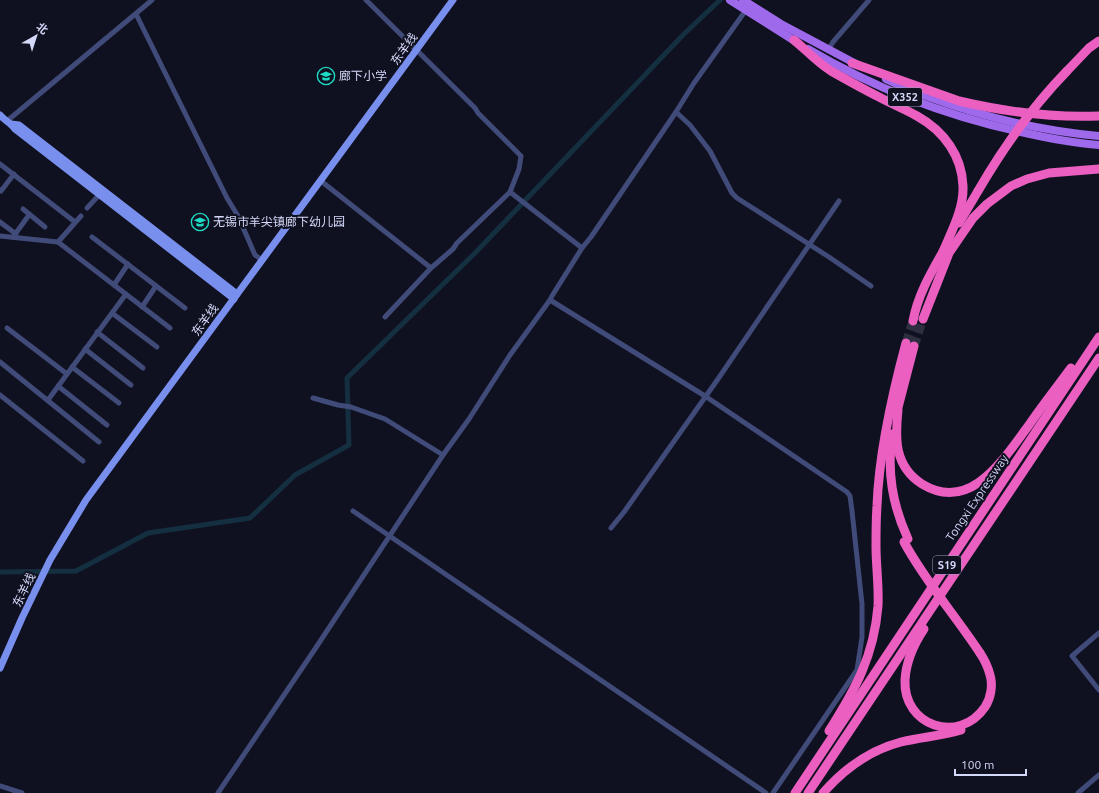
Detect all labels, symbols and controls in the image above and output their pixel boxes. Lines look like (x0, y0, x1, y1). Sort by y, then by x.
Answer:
north arrow (16, 16, 56, 56)
text: 北 (34, 20, 50, 36)
street label: 东羊线 (388, 30, 419, 67)
school or university icon: 廊下小学 (316, 66, 336, 86)
place label: 廊下小学 (339, 69, 387, 82)
road number: X352 (888, 88, 922, 106)
school or university icon: 无锡市羊尖镇廊下幼儿园 (190, 212, 210, 232)
place label: 无锡市羊尖镇廊下幼儿园 (213, 215, 345, 228)
street label: 东羊线 (189, 301, 220, 338)
street label: Tongxi Expressway (943, 452, 1010, 543)
road number: S19 (933, 556, 961, 574)
street label: 东羊线 (10, 571, 37, 609)
scale bar (955, 751, 1026, 777)
text: 100 m (961, 758, 994, 771)

